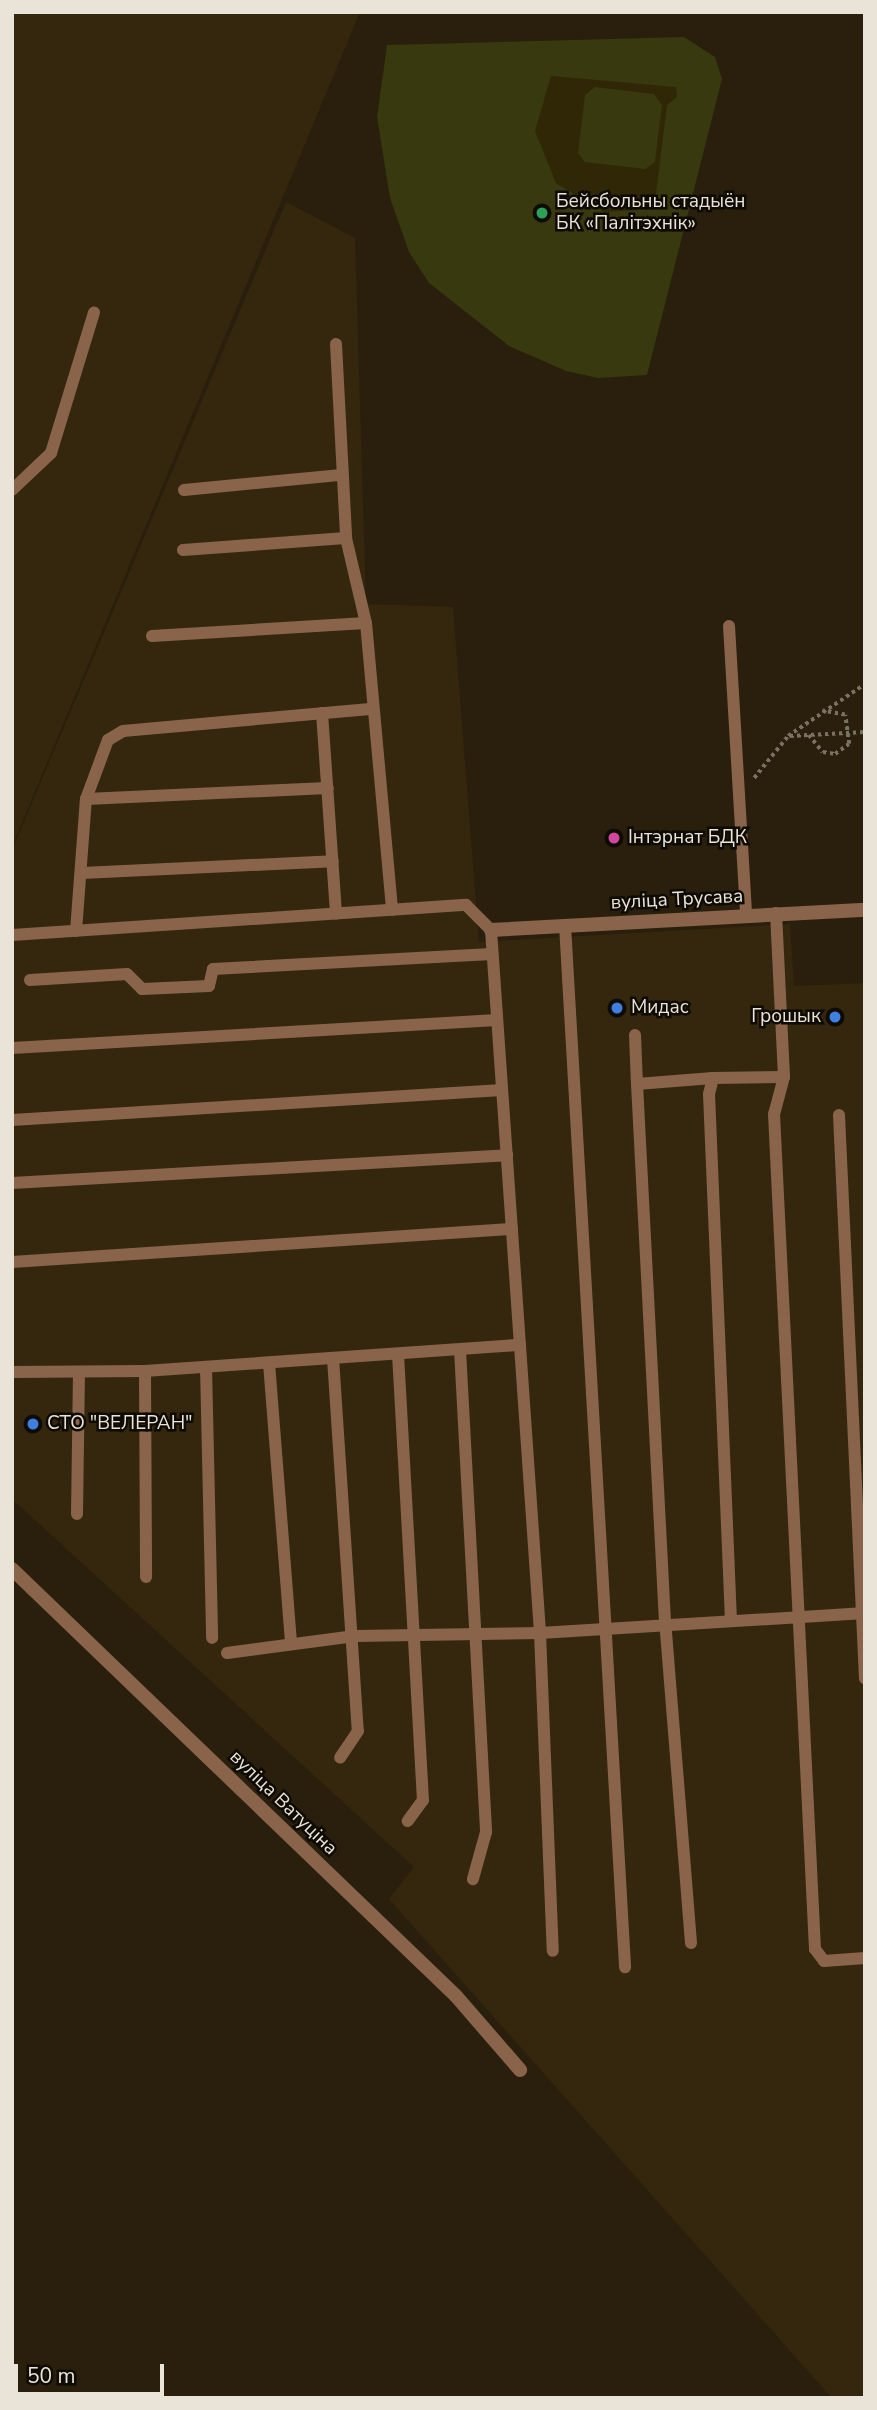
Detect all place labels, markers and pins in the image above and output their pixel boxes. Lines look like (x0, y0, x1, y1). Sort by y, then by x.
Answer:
place label: Бейсбольны стадыён БК «Палітэхнік» (556, 191, 745, 235)
marker: Бейсбольны стадыён БК «Палітэхнік» (534, 205, 550, 221)
place label: Інтэрнат БДК (628, 827, 747, 849)
marker: Інтэрнат БДК (606, 830, 622, 846)
place label: Мидас (631, 997, 689, 1019)
marker: Мидас (609, 1000, 625, 1016)
place label: Грошык (751, 1006, 821, 1028)
marker: Грошык (827, 1009, 843, 1025)
place label: СТО "ВЕЛЕРАН" (47, 1413, 193, 1435)
marker: СТО "ВЕЛЕРАН" (25, 1416, 41, 1432)

